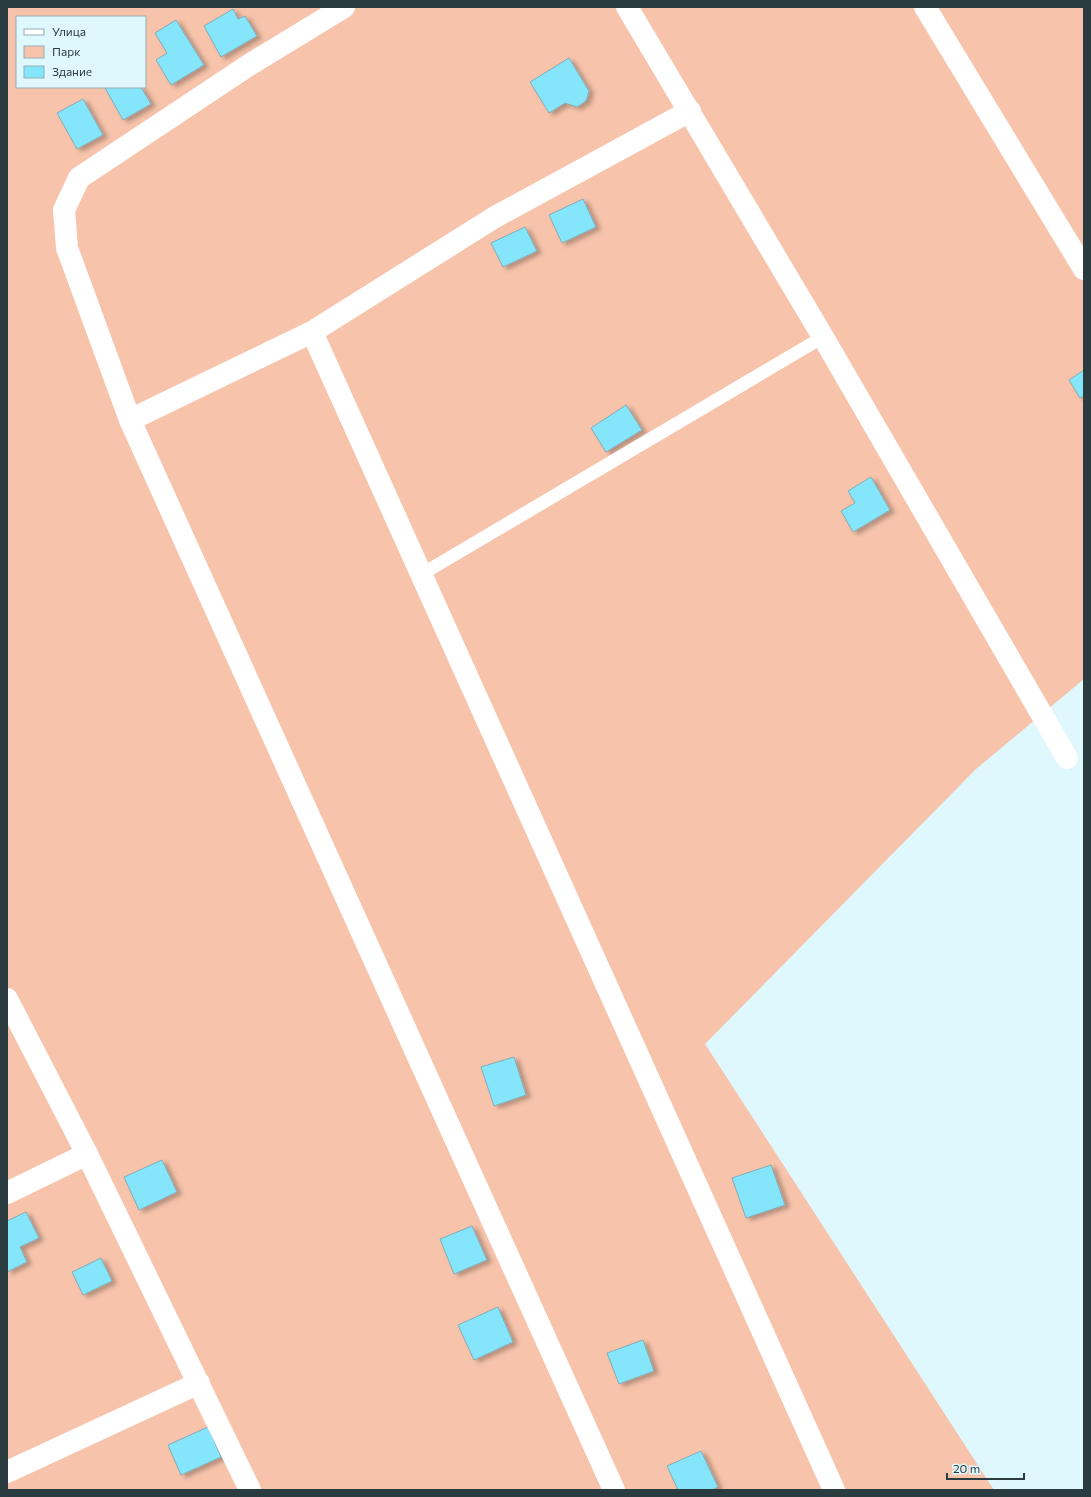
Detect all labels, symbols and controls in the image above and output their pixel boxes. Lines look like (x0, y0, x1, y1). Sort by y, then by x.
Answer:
legend (16, 16, 146, 88)
text: Улица (52, 24, 86, 38)
text: Парк (52, 44, 81, 58)
text: Здание (52, 64, 92, 78)
scale bar (947, 1455, 1024, 1481)
text: 20 m (953, 1461, 980, 1475)

